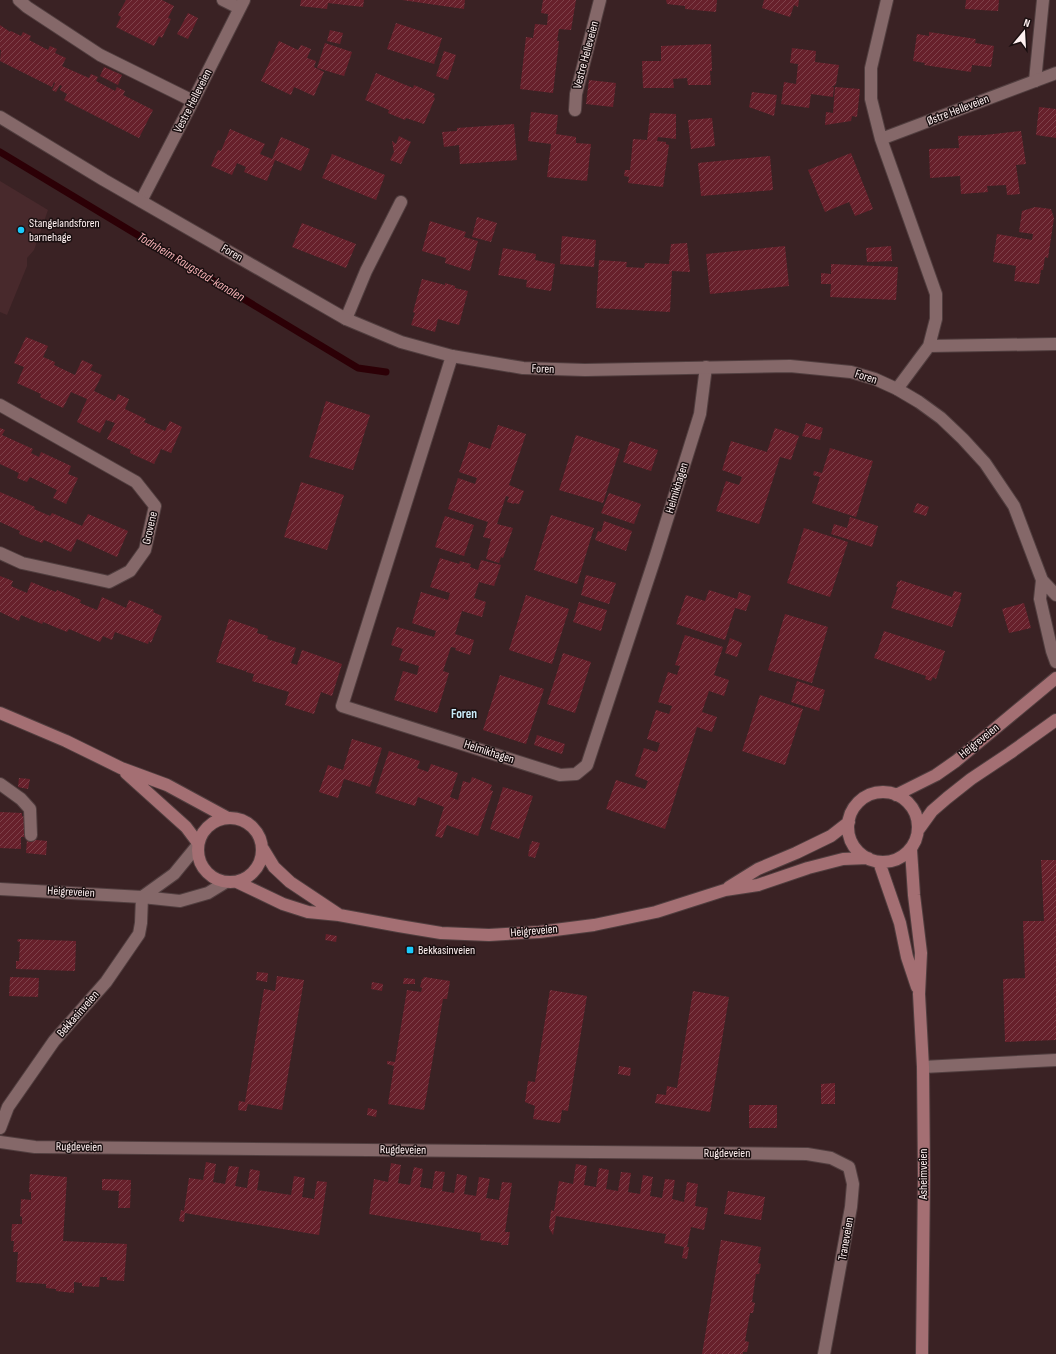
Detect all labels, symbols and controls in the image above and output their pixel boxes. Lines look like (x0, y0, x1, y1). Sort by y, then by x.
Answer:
north arrow (1004, 12, 1044, 52)
text: N (1022, 16, 1032, 30)
street label: Vestre Helleveien (570, 19, 602, 91)
street label: Vestre Helleveien (171, 67, 215, 135)
street label: Østre Helleveien (925, 91, 991, 129)
place label: Stangelandsforen barnehage (29, 216, 100, 245)
marker: Stangelandsforen barnehage (16, 225, 26, 235)
water label: Todnheim Raugstad-kanalen (135, 229, 248, 306)
street label: Foren (218, 241, 246, 265)
street label: Foren (531, 361, 555, 377)
street label: Foren (853, 366, 879, 388)
street label: Helmikhagen (662, 461, 692, 515)
street label: Grovene (139, 510, 161, 546)
district label: Foren (451, 706, 477, 722)
street label: Heigreveien (956, 720, 1002, 762)
street label: Helmikhagen (462, 737, 516, 767)
street label: Heigreveien (47, 883, 95, 901)
street label: Heigreveien (510, 921, 558, 941)
place label: Bekkasinveien (418, 943, 475, 958)
marker: Bekkasinveien (405, 945, 415, 955)
street label: Bekkasinveien (54, 988, 102, 1040)
street label: Rugdeveien (56, 1139, 102, 1155)
street label: Rugdeveien (380, 1142, 426, 1158)
street label: Rugdeveien (704, 1146, 750, 1161)
street label: Asheimveien (916, 1149, 931, 1200)
street label: Traneveien (835, 1216, 857, 1262)

